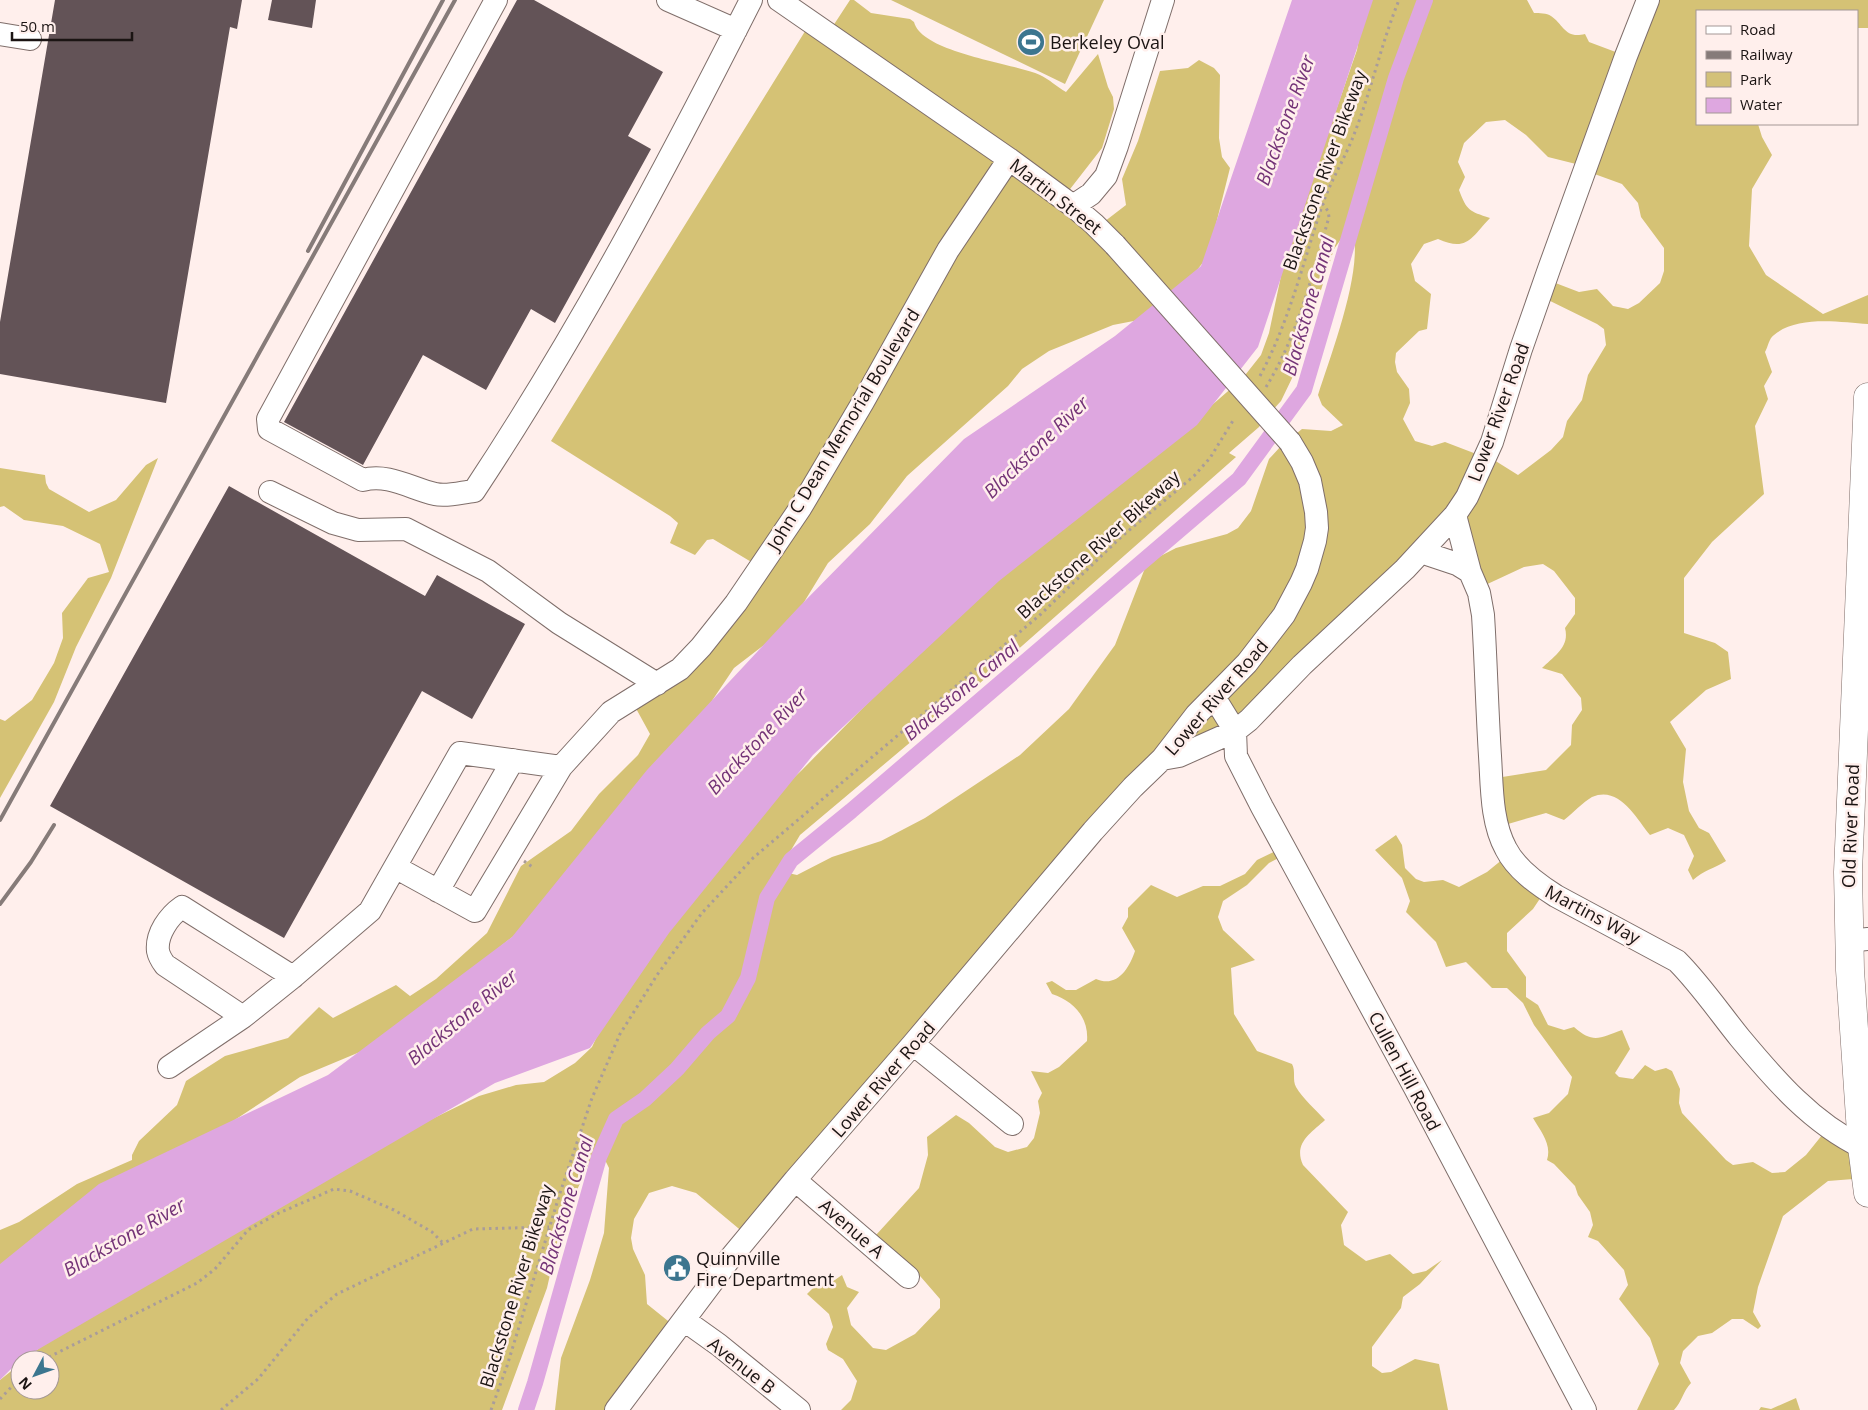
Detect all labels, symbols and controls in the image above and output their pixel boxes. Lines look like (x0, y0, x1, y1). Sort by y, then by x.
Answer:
scale bar (12, 10, 132, 42)
legend (1696, 10, 1858, 125)
text: 50 m (20, 16, 55, 36)
text: Road (1740, 19, 1776, 39)
sports icon: Berkeley Oval (1016, 27, 1046, 57)
place label: Berkeley Oval (1050, 30, 1165, 54)
text: Railway (1740, 44, 1793, 64)
water label: Blackstone River (1249, 50, 1321, 189)
street label: Blackstone River Bikeway (1277, 66, 1372, 273)
text: Park (1740, 69, 1771, 89)
text: Water (1740, 94, 1782, 114)
street label: Martin Street (1005, 153, 1107, 239)
water label: Blackstone Canal (1276, 232, 1341, 379)
street label: John C Dean Memorial Boulevard (760, 304, 925, 556)
street label: Lower River Road (1462, 339, 1534, 485)
water label: Blackstone River (978, 389, 1095, 504)
street label: Blackstone River Bikeway (1011, 464, 1185, 624)
water label: Blackstone Canal (898, 633, 1025, 746)
street label: Lower River Road (1159, 634, 1273, 760)
water label: Blackstone River (701, 681, 814, 800)
street label: Old River Road (1836, 764, 1864, 888)
street label: Martins Way (1541, 879, 1646, 950)
water label: Blackstone River (401, 962, 524, 1071)
street label: Cullen Hill Road (1363, 1007, 1447, 1135)
street label: Lower River Road (826, 1016, 940, 1142)
water label: Blackstone Canal (533, 1131, 600, 1278)
street label: Blackstone River Bikeway (474, 1180, 559, 1391)
water label: Blackstone River (58, 1191, 191, 1282)
street label: Avenue A (814, 1193, 890, 1263)
place label: Quinnville Fire Department (696, 1246, 834, 1291)
public building icon: Quinnville Fire Department (662, 1253, 692, 1283)
street label: Avenue B (703, 1331, 781, 1399)
north arrow (10, 1350, 60, 1400)
text: N (14, 1373, 36, 1394)

